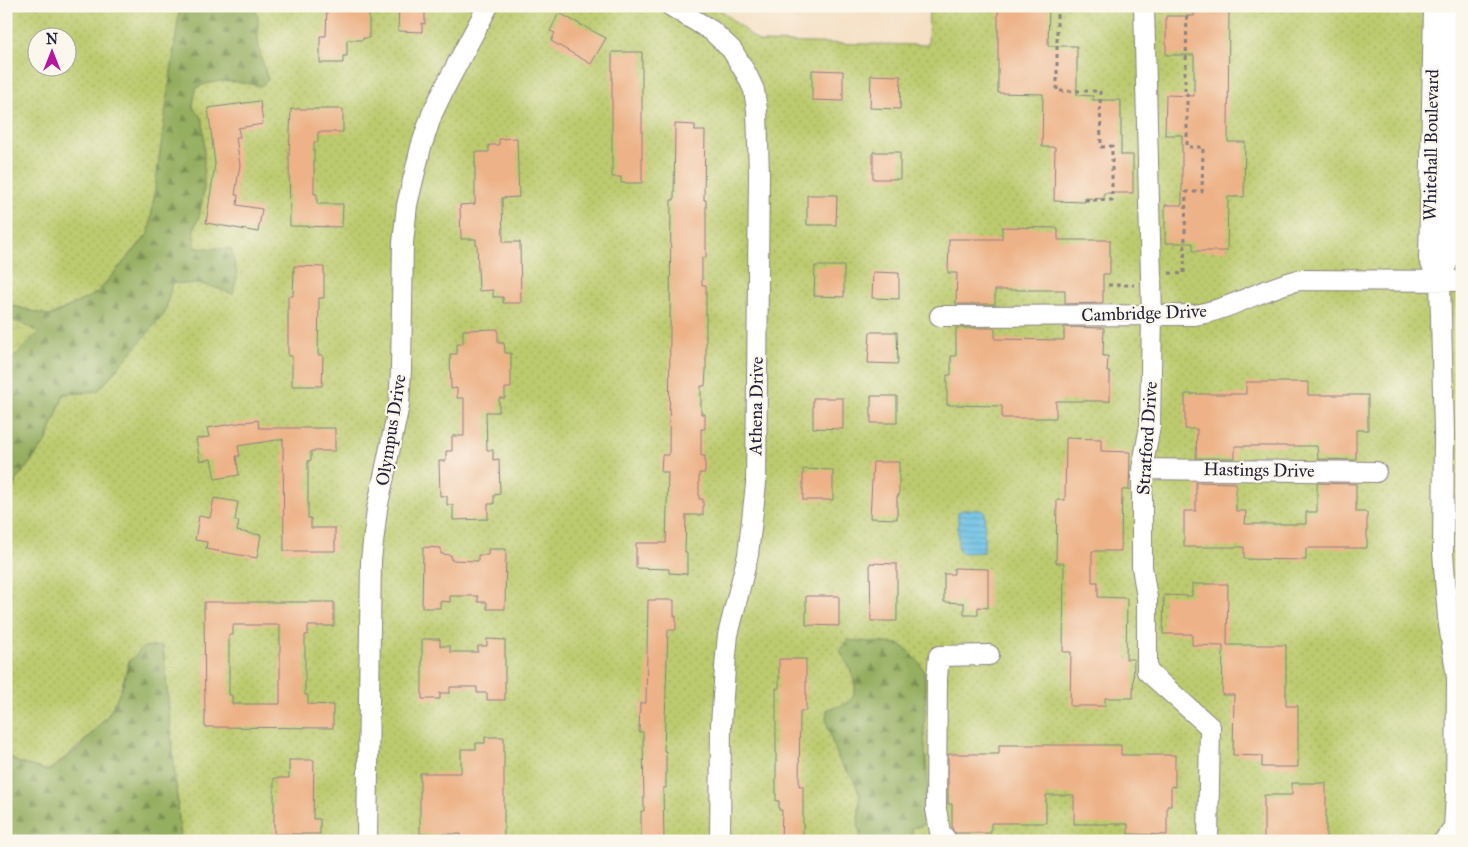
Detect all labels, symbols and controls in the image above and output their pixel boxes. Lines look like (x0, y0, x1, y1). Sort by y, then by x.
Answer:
north arrow (28, 28, 78, 78)
text: N (46, 31, 58, 48)
street label: Whitehall Boulevard (1419, 69, 1443, 221)
street label: Cambridge Drive (1081, 300, 1207, 327)
street label: Athena Drive (744, 357, 768, 456)
street label: Olympus Drive (371, 373, 411, 487)
street label: Stratford Drive (1132, 381, 1162, 495)
street label: Hastings Drive (1203, 458, 1315, 483)

